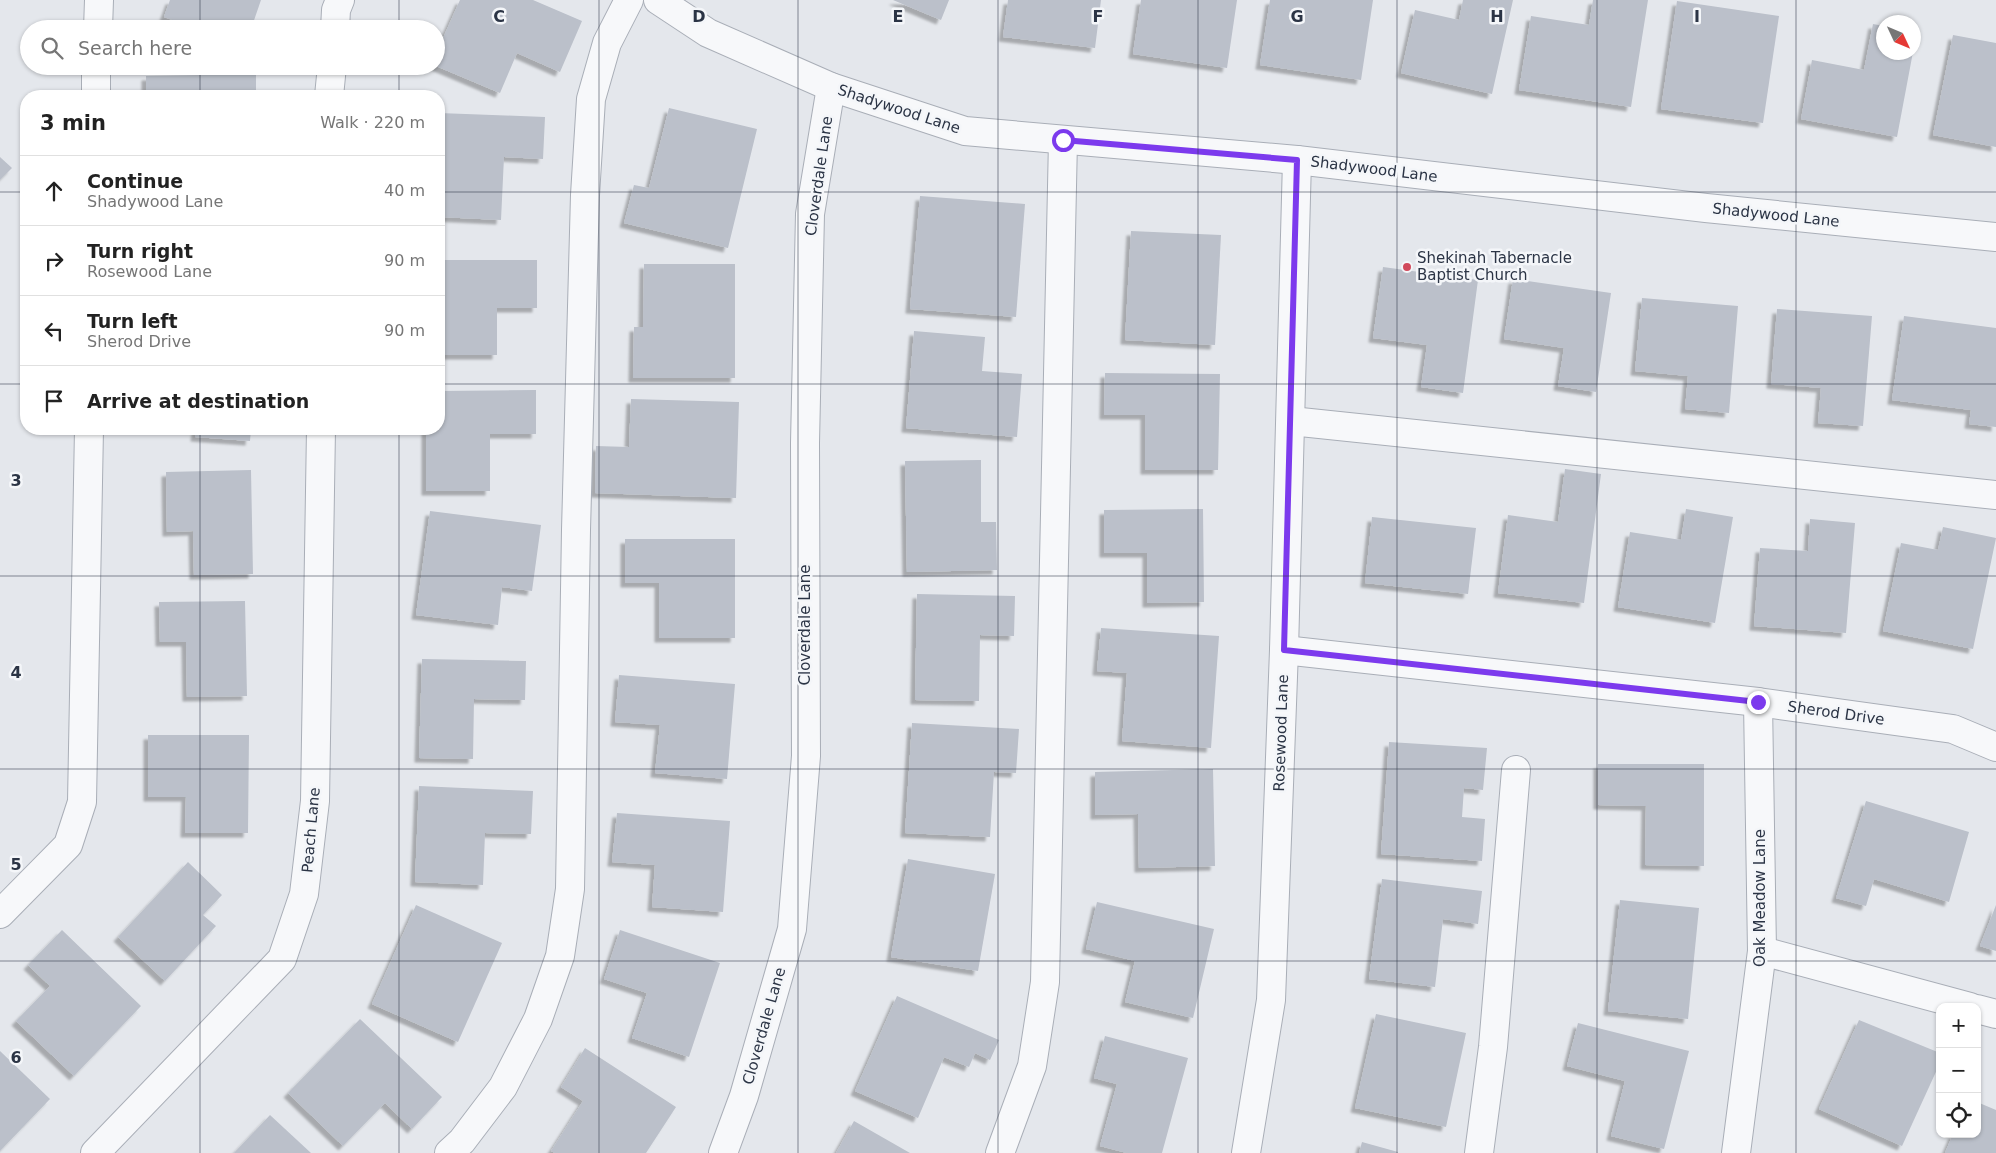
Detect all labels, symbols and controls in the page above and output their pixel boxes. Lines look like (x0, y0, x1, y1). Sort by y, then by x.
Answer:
text: C (493, 7, 505, 26)
text: D (692, 7, 706, 26)
text: E (893, 7, 903, 26)
text: F (1093, 7, 1103, 26)
text: G (1290, 7, 1304, 26)
text: H (1490, 7, 1504, 26)
text: I (1694, 7, 1700, 26)
north arrow (1876, 15, 1921, 60)
search box (20, 20, 445, 75)
icon: search (38, 34, 66, 62)
text: Search here (78, 37, 192, 59)
street label: Shadywood Lane (835, 81, 963, 137)
text: 3 min (40, 111, 106, 135)
text: Walk · 220 m (320, 113, 425, 132)
street label: Cloverdale Lane (802, 115, 836, 237)
route start (1052, 129, 1075, 152)
street label: Shadywood Lane (1309, 152, 1439, 186)
text: Continue (87, 170, 183, 192)
icon: ahead (40, 177, 68, 205)
text: 40 m (384, 181, 425, 200)
text: Shadywood Lane (87, 192, 223, 211)
street label: Shadywood Lane (1711, 199, 1841, 231)
text: Turn right (87, 240, 193, 262)
icon: right (40, 247, 68, 275)
place label: Shekinah Tabernacle Baptist Church (1417, 249, 1572, 284)
text: 90 m (384, 251, 425, 270)
marker: Shekinah Tabernacle Baptist Church (1401, 261, 1413, 273)
text: Rosewood Lane (87, 262, 212, 281)
text: Turn left (87, 310, 178, 332)
icon: left (40, 317, 68, 345)
text: 90 m (384, 321, 425, 340)
text: Sherod Drive (87, 332, 191, 351)
icon: arrive (40, 387, 68, 415)
text: Arrive at destination (87, 390, 309, 412)
text: 3 (10, 471, 22, 490)
street label: Cloverdale Lane (796, 565, 814, 686)
text: 4 (10, 663, 22, 682)
street label: Rosewood Lane (1270, 674, 1292, 792)
route end (1747, 691, 1770, 714)
street label: Sherod Drive (1786, 697, 1886, 729)
street label: Peach Lane (298, 787, 324, 873)
street label: Oak Meadow Lane (1751, 829, 1769, 967)
text: 5 (10, 855, 22, 874)
street label: Cloverdale Lane (739, 965, 789, 1087)
map controls (1936, 1003, 1981, 1138)
button: + (1936, 1003, 1981, 1048)
text: 6 (10, 1048, 22, 1067)
button: − (1936, 1048, 1981, 1093)
button: locate (1936, 1093, 1981, 1138)

